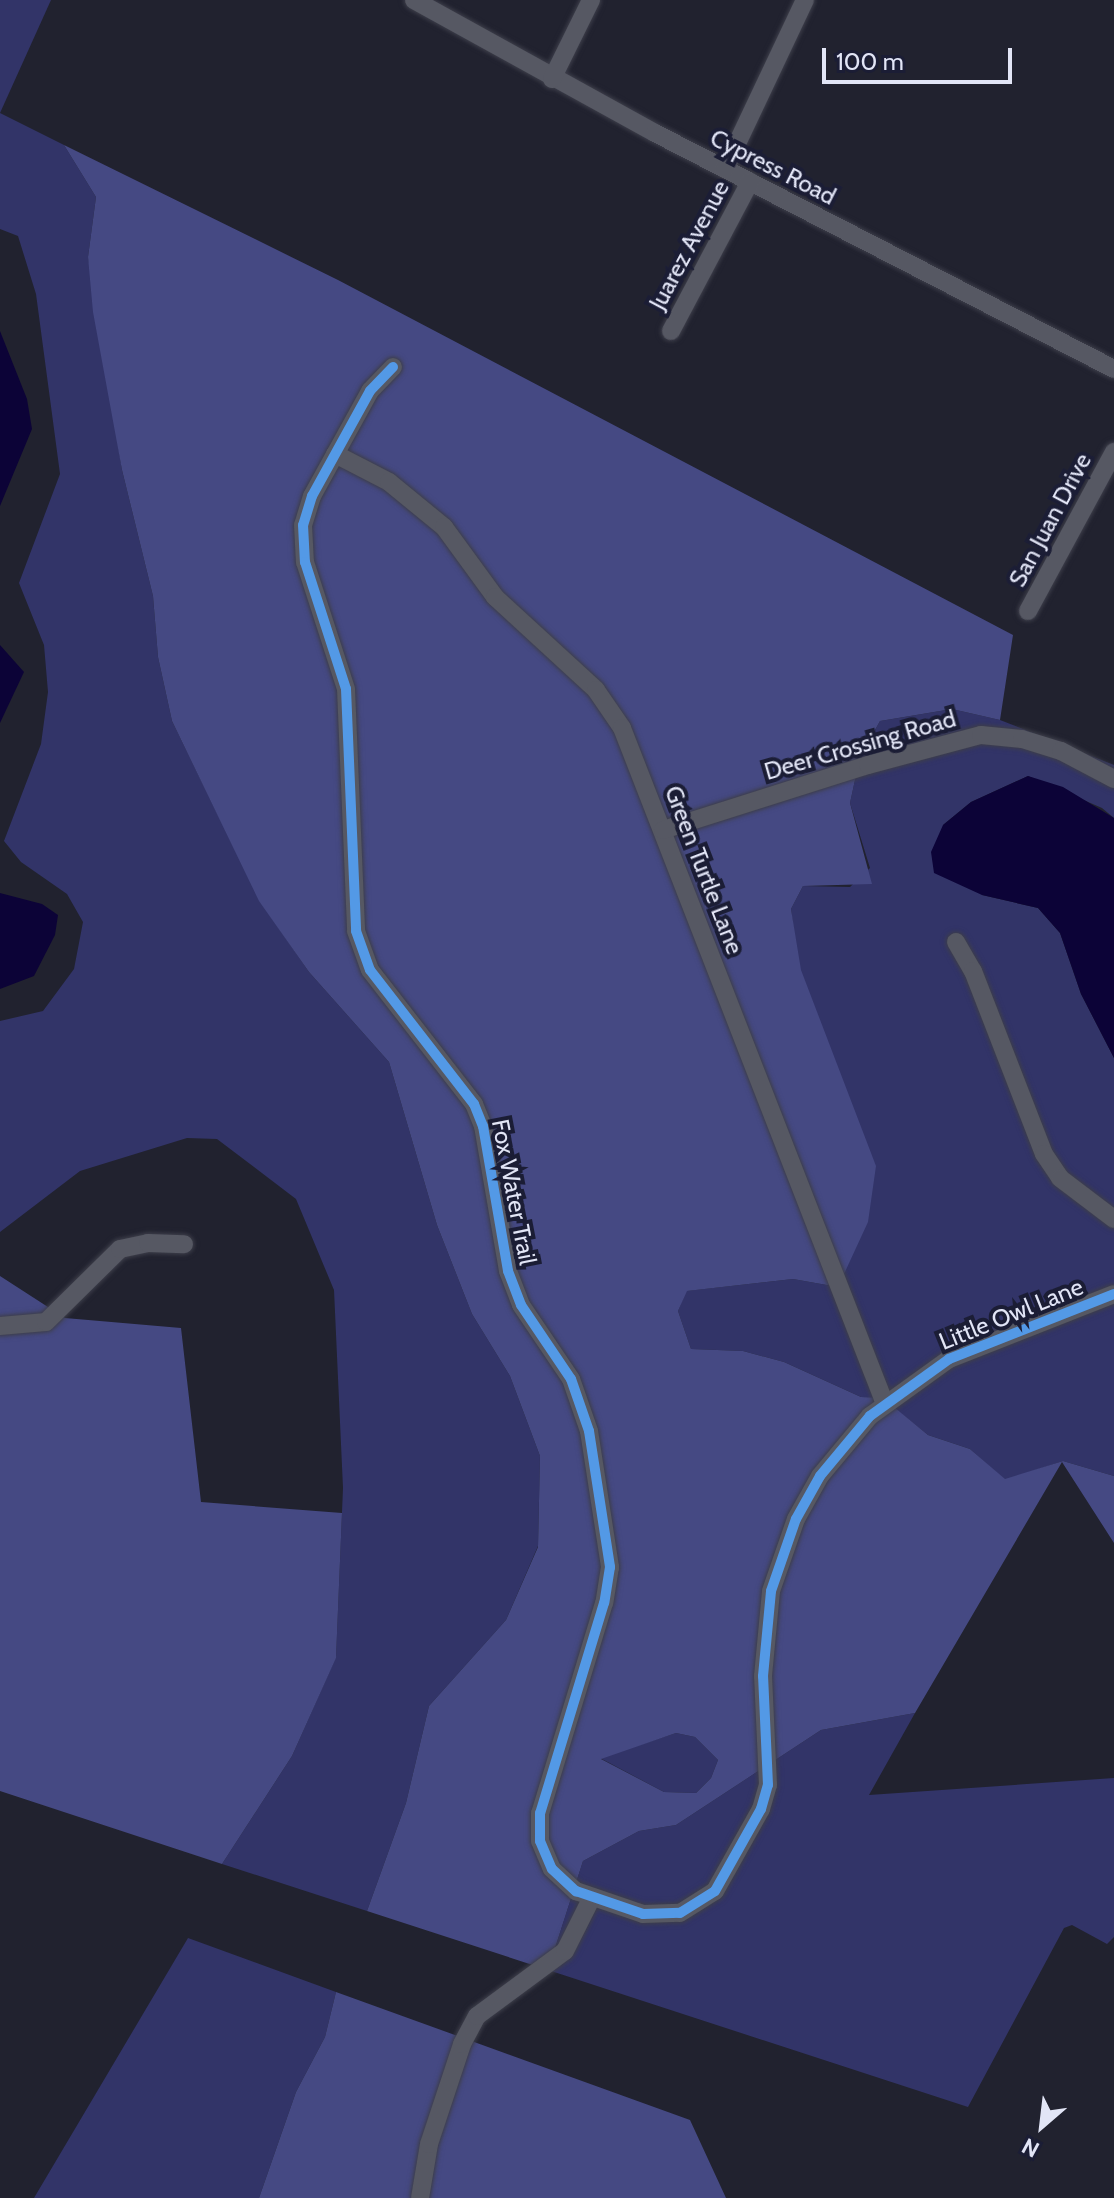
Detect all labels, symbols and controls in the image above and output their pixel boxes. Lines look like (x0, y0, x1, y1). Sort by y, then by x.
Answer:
scale bar (826, 32, 1016, 82)
text: 100 m (836, 47, 904, 76)
street label: Cypress Road (705, 123, 841, 211)
street label: Juarez Avenue (643, 175, 735, 315)
street label: San Juan Drive (1003, 448, 1097, 592)
street label: Deer Crossing Road (761, 704, 959, 786)
street label: Green Turtle Lane (659, 782, 749, 958)
street label: Fox Water Trail (486, 1117, 542, 1267)
street label: Little Owl Lane (935, 1272, 1087, 1356)
north arrow (1002, 2086, 1082, 2166)
text: N (1017, 2132, 1044, 2163)

